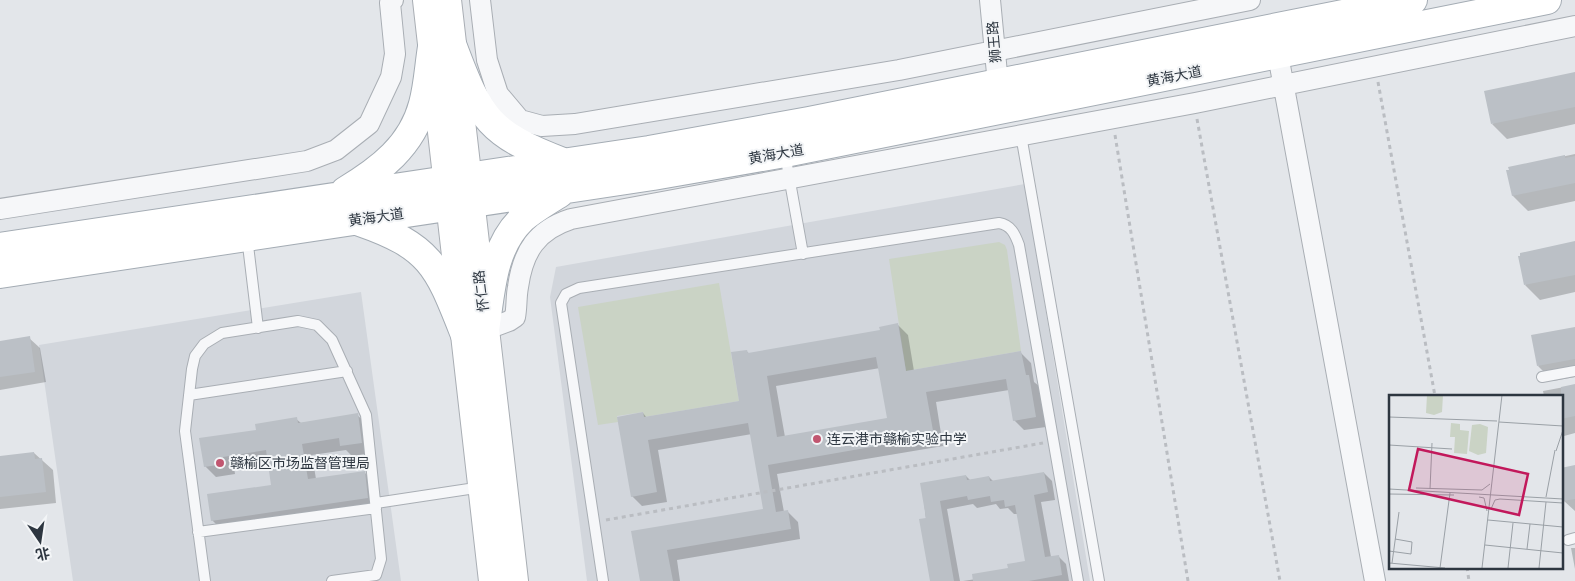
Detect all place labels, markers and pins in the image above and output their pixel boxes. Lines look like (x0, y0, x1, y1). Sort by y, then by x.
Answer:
place label: 连云港市赣榆实验中学 (827, 430, 967, 447)
marker: 连云港市赣榆实验中学 (811, 433, 823, 445)
place label: 赣榆区市场监督管理局 (230, 454, 370, 471)
marker: 赣榆区市场监督管理局 (214, 457, 226, 469)

